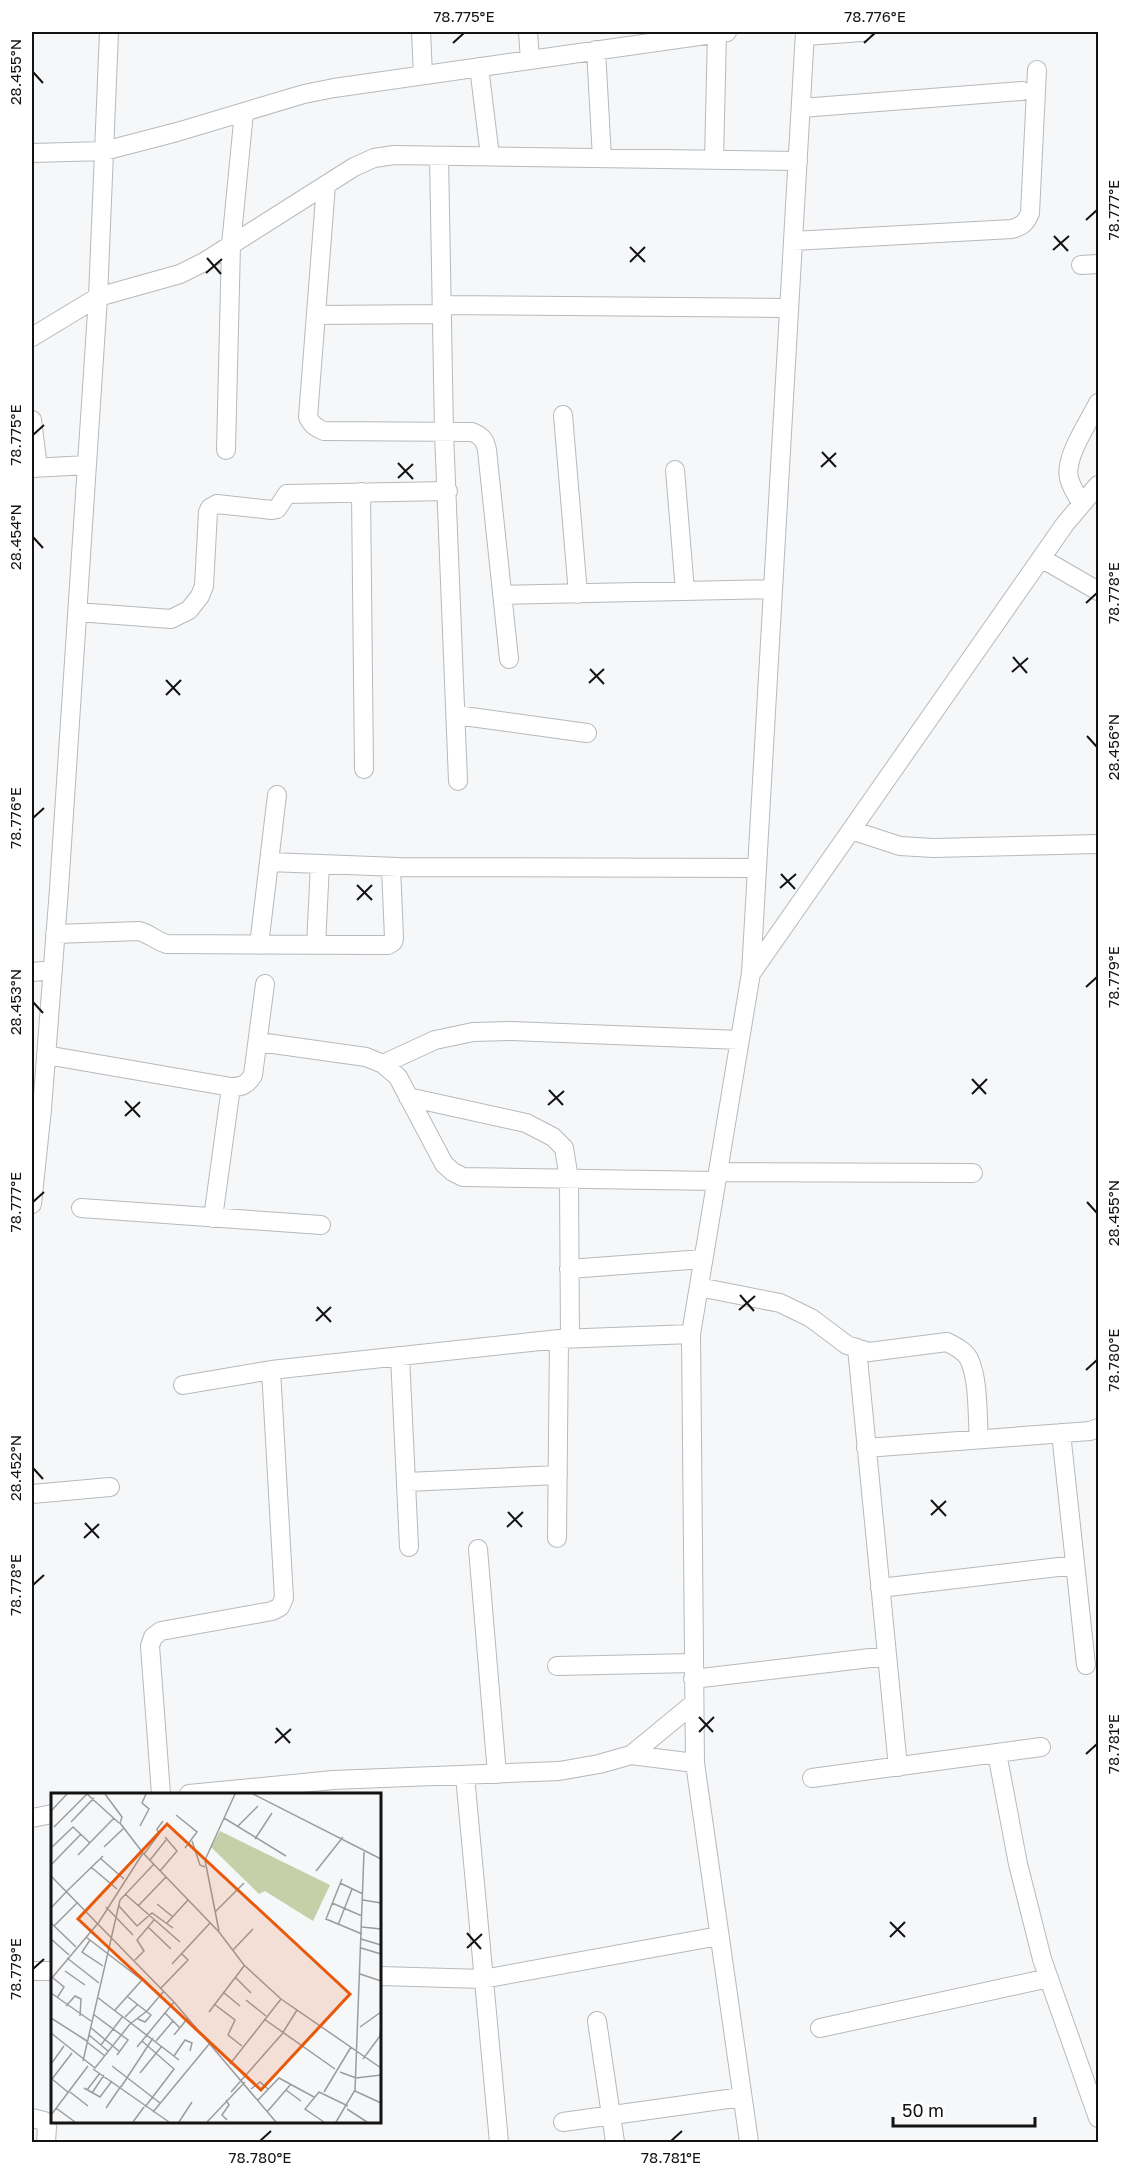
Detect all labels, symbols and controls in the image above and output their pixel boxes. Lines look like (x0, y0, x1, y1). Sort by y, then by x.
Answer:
text: 78.775°E (433, 7, 495, 25)
text: 78.776°E (844, 7, 906, 25)
text: 28.455°N (6, 39, 24, 105)
text: 78.777°E (1104, 180, 1122, 240)
text: 78.775°E (6, 404, 24, 466)
text: 28.454°N (6, 504, 24, 570)
text: 78.778°E (1104, 562, 1122, 624)
text: 28.456°N (1104, 714, 1122, 780)
text: 78.776°E (6, 787, 24, 849)
text: 78.779°E (1104, 946, 1122, 1008)
text: 28.453°N (6, 969, 24, 1035)
text: 78.777°E (6, 1172, 24, 1232)
text: 28.455°N (1104, 1180, 1122, 1246)
text: 78.780°E (1104, 1328, 1122, 1392)
text: 28.452°N (6, 1435, 24, 1501)
text: 78.778°E (6, 1554, 24, 1616)
text: 78.781°E (1104, 1714, 1122, 1774)
inset map (51, 1793, 381, 2123)
text: 78.779°E (6, 1938, 24, 2000)
scale bar (893, 2090, 1036, 2128)
text: 50 m (902, 2099, 944, 2121)
text: 78.780°E (228, 2148, 292, 2166)
text: 78.781°E (641, 2148, 701, 2166)

